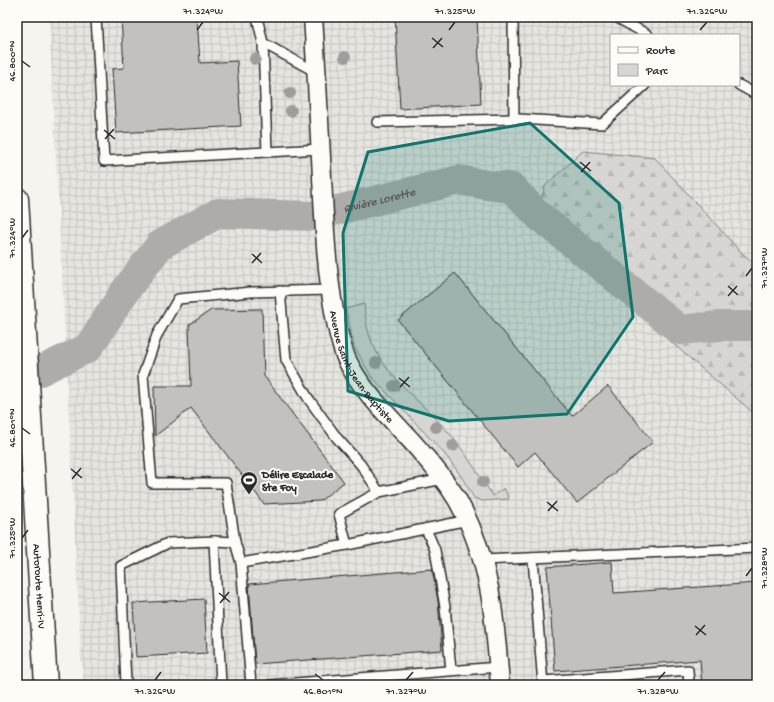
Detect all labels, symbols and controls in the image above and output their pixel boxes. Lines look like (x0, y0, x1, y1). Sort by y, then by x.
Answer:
text: 71.324°W (182, 6, 224, 18)
text: 71.325°W (434, 6, 476, 18)
text: 71.326°W (686, 6, 728, 18)
legend (610, 34, 740, 86)
text: 46.800°N (7, 40, 19, 81)
text: Route (646, 45, 676, 59)
text: Parc (645, 65, 669, 79)
water label: Rivière Lorette (342, 186, 418, 217)
text: 71.324°W (7, 217, 19, 259)
text: 71.327°W (759, 247, 771, 289)
street label: Avenue Saint-Jean-Baptiste (326, 310, 395, 426)
text: 46.801°N (7, 408, 19, 448)
place label: Délire Escalade Ste Foy (261, 469, 335, 495)
sports icon: Délire Escalade Ste Foy (239, 470, 259, 495)
text: 71.325°W (7, 517, 19, 559)
street label: Autoroute Henri-IV (30, 544, 47, 629)
text: 71.328°W (759, 547, 771, 589)
text: 71.326°W (134, 686, 176, 698)
text: 46.801°N (303, 686, 343, 698)
text: 71.327°W (385, 686, 427, 698)
text: 71.328°W (637, 686, 679, 698)

